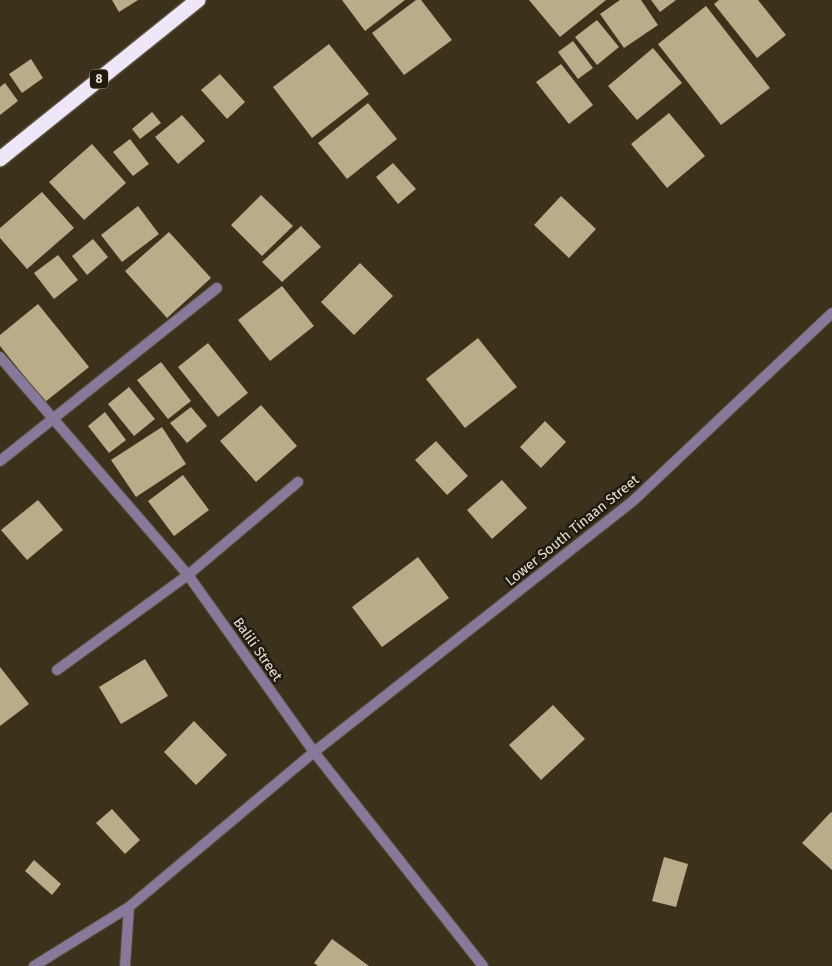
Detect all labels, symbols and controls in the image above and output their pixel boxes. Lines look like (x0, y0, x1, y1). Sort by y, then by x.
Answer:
road number: 8 (90, 70, 108, 88)
street label: Lower South Tinaan Street (502, 471, 643, 590)
street label: Balili Street (229, 614, 286, 685)

